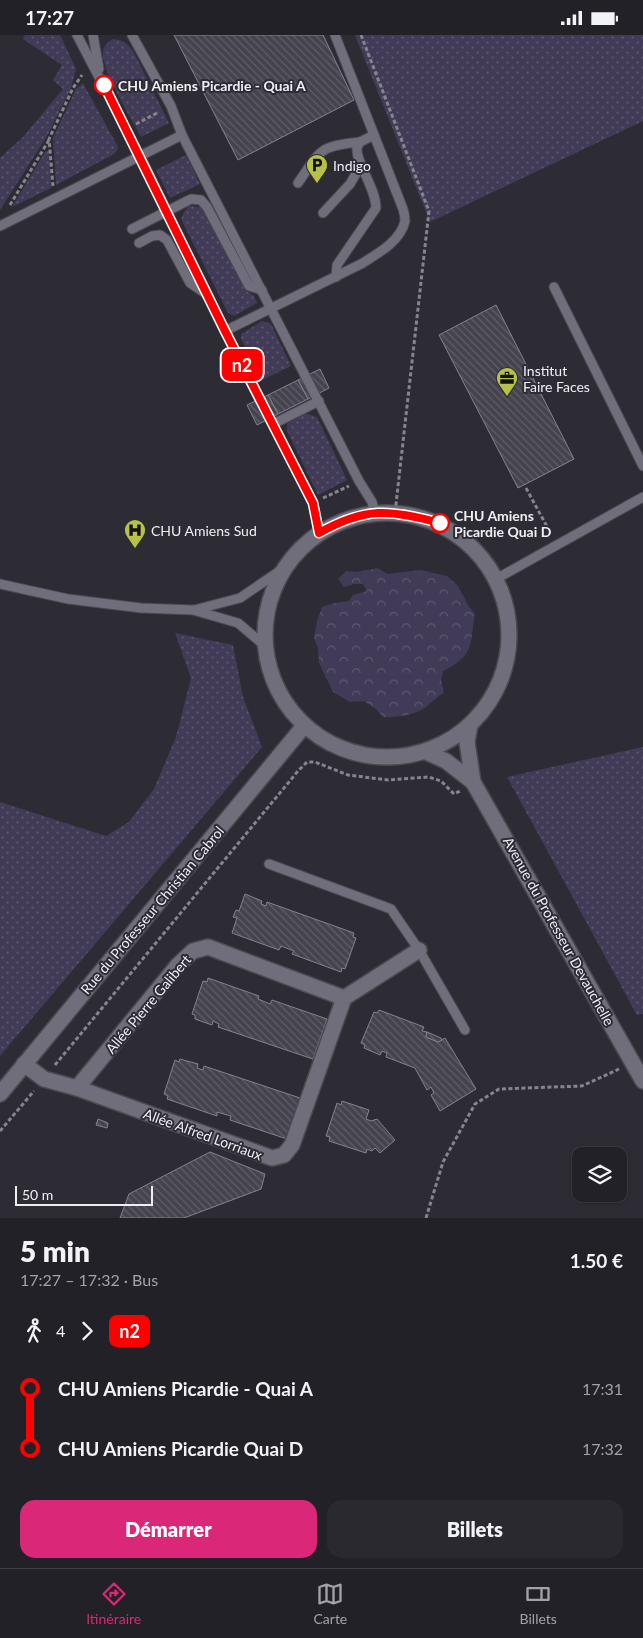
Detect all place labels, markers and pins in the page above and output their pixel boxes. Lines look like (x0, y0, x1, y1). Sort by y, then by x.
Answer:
marker: CHU Amiens Picardie - Quai A (94, 75, 114, 95)
place label: CHU Amiens Picardie - Quai A (118, 77, 306, 94)
parking icon: Indigo (305, 153, 329, 184)
place label: Indigo (333, 157, 371, 174)
place label: Institut Faire Faces (523, 362, 590, 395)
office icon: Institut Faire Faces (495, 366, 519, 397)
place label: CHU Amiens Picardie Quai D (454, 507, 552, 540)
marker: CHU Amiens Picardie Quai D (430, 513, 450, 533)
hospital icon: CHU Amiens Sud (123, 518, 147, 549)
place label: CHU Amiens Sud (151, 522, 257, 539)

